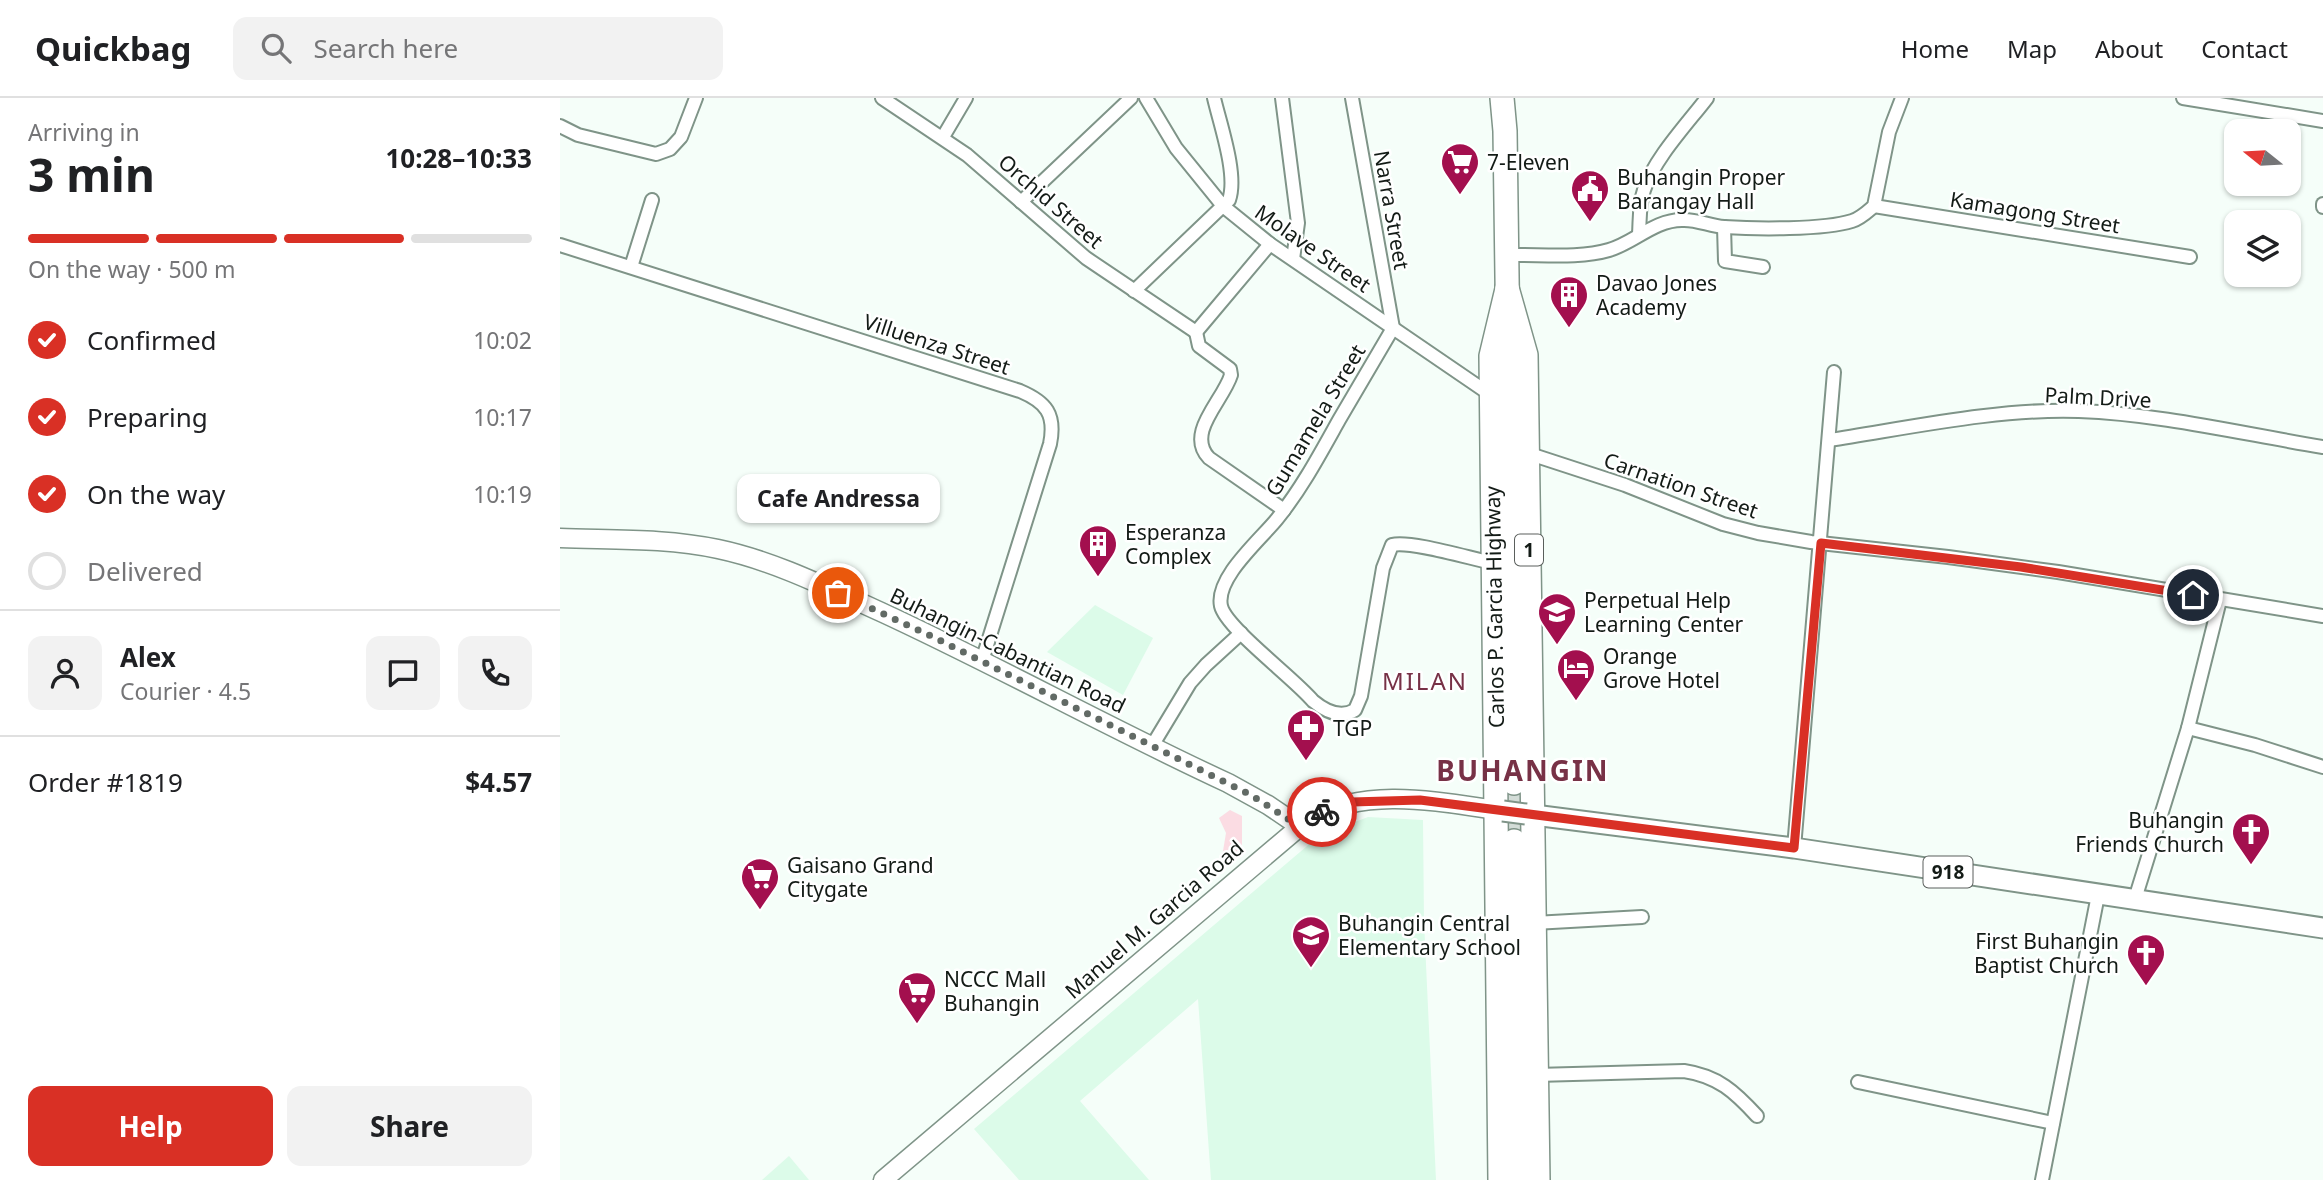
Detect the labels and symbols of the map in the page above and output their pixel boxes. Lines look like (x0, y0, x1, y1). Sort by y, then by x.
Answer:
north arrow (2224, 119, 2301, 196)
supermarket icon: 7-Eleven (1439, 141, 1481, 196)
street label: Orchid Street (993, 148, 1110, 255)
street label: Narra Street (1368, 148, 1416, 272)
place label: 7-Eleven (1487, 148, 1570, 176)
place label: Buhangin Proper Barangay Hall (1617, 163, 1786, 215)
public building icon: Buhangin Proper Barangay Hall (1569, 168, 1611, 223)
street label: Kamagong Street (1948, 185, 2122, 239)
street label: Molave Street (1249, 198, 1377, 299)
place label: Davao Jones Academy (1596, 269, 1717, 321)
building icon: Davao Jones Academy (1548, 274, 1590, 329)
street label: Villuenza Street (860, 307, 1014, 381)
street label: Gumamela Street (1259, 339, 1372, 501)
street label: Palm Drive (2044, 380, 2152, 414)
street label: Carnation Street (1600, 446, 1762, 525)
callout: Cafe Andressa (736, 474, 940, 523)
street label: Carlos P. Garcia Highway (1478, 485, 1510, 728)
place label: Esperanza Complex (1125, 518, 1226, 570)
building icon: Esperanza Complex (1077, 523, 1119, 578)
road number: 1 (1515, 534, 1543, 565)
pin (808, 563, 868, 623)
pin (2163, 565, 2223, 625)
street label: Buhangin-Cabantian Road (886, 581, 1130, 719)
place label: Perpetual Help Learning Center (1584, 586, 1744, 638)
school or university icon: Perpetual Help Learning Center (1536, 591, 1578, 646)
place label: Orange Grove Hotel (1603, 642, 1720, 694)
hotel icon: Orange Grove Hotel (1555, 647, 1597, 702)
district label: MILAN (1382, 664, 1468, 697)
pharmacy icon: TGP (1285, 707, 1327, 762)
place label: TGP (1333, 714, 1372, 742)
district label: BUHANGIN (1436, 751, 1610, 789)
courier (1287, 777, 1357, 847)
place label: Buhangin Friends Church (2075, 806, 2224, 858)
church icon: Buhangin Friends Church (2230, 811, 2272, 866)
street label: Manuel M. Garcia Road (1059, 834, 1249, 1004)
place label: Gaisano Grand Citygate (787, 851, 934, 903)
supermarket icon: Gaisano Grand Citygate (739, 856, 781, 911)
road number: 918 (1924, 856, 1972, 888)
place label: Buhangin Central Elementary School (1338, 909, 1521, 961)
school or university icon: Buhangin Central Elementary School (1290, 914, 1332, 969)
place label: First Buhangin Baptist Church (1974, 927, 2119, 979)
church icon: First Buhangin Baptist Church (2125, 932, 2167, 987)
place label: NCCC Mall Buhangin (944, 965, 1046, 1017)
supermarket icon: NCCC Mall Buhangin (896, 970, 938, 1025)

